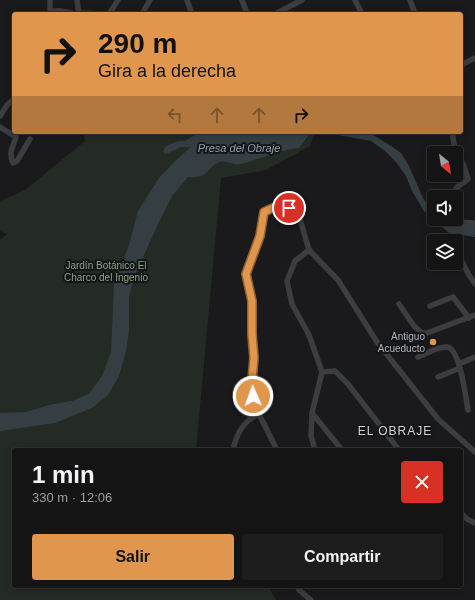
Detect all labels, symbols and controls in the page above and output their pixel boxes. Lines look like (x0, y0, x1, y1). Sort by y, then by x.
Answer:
icon: right (32, 28, 84, 80)
text: 290 m (98, 28, 177, 59)
text: Gira a la derecha (98, 61, 236, 81)
icon: left (164, 104, 186, 126)
icon: ahead (206, 104, 228, 126)
icon: ahead (248, 104, 270, 126)
icon: right (290, 104, 312, 126)
water label: Presa del Obraje (198, 142, 280, 154)
north arrow (427, 146, 463, 182)
map controls (427, 146, 463, 270)
button: sound (427, 190, 463, 226)
pin (272, 191, 306, 225)
icon: arrive (278, 197, 300, 219)
button: layers (427, 234, 463, 270)
park label: Jardín Botánico El Charco del Ingenio (64, 260, 148, 283)
place label: Antiguo Acueducto (378, 331, 425, 354)
marker: Antiguo Acueducto (428, 337, 438, 347)
position arrow (232, 375, 274, 417)
district label: EL OBRAJE (358, 424, 432, 438)
text: 1 min (32, 461, 95, 488)
button: close (401, 461, 443, 503)
text: 330 m · 12:06 (32, 490, 112, 505)
button: Salir (32, 534, 234, 580)
button: Compartir (242, 534, 443, 580)

